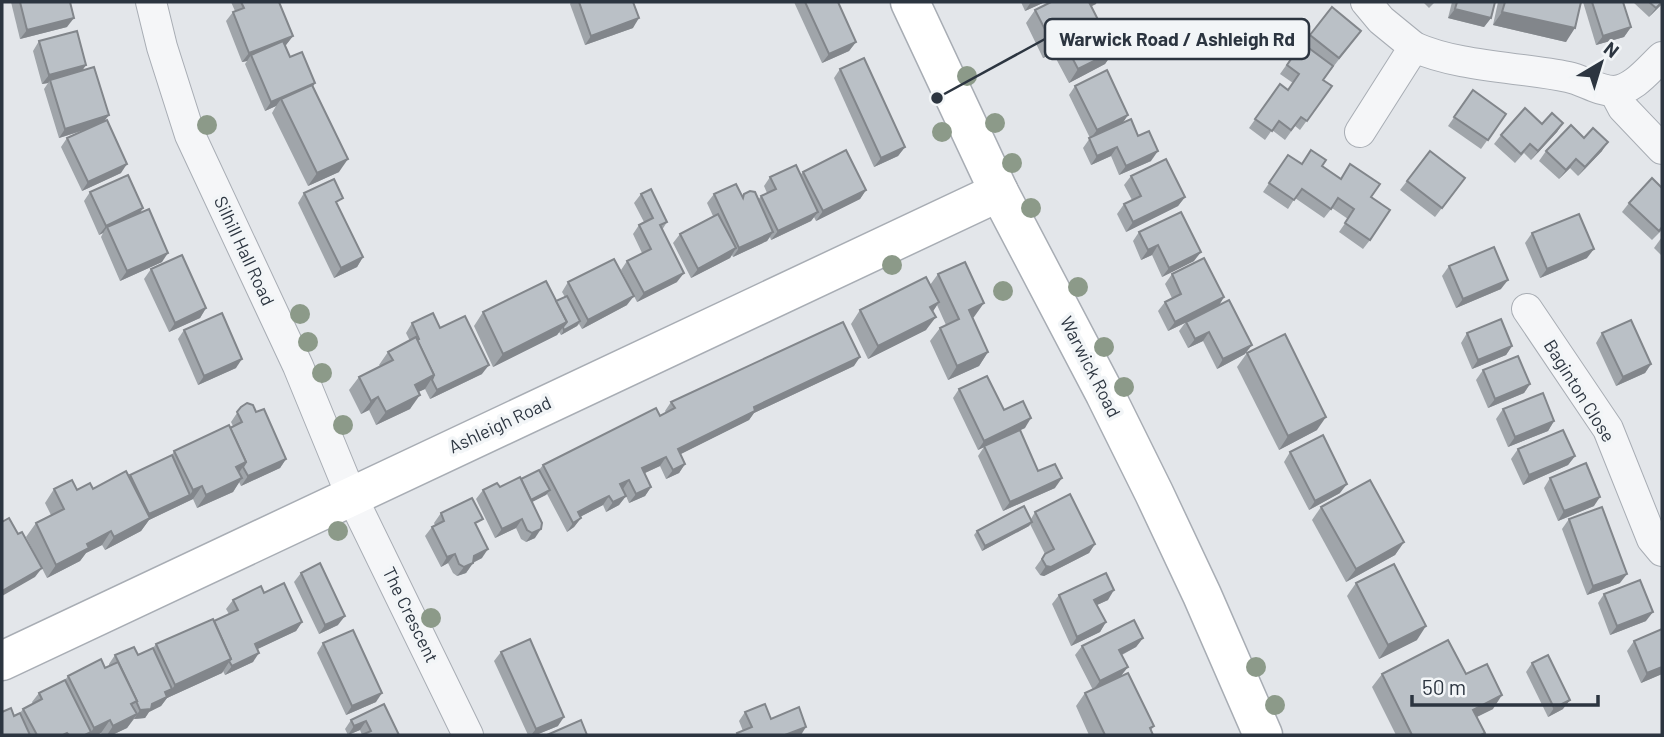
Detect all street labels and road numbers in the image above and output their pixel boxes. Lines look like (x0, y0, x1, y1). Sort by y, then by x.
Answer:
street label: Silhill Hall Road (210, 192, 280, 309)
street label: Warwick Road (1056, 312, 1126, 421)
street label: Baginton Close (1540, 335, 1620, 446)
street label: Ashleigh Road (445, 391, 554, 457)
street label: The Crescent (378, 563, 444, 666)

